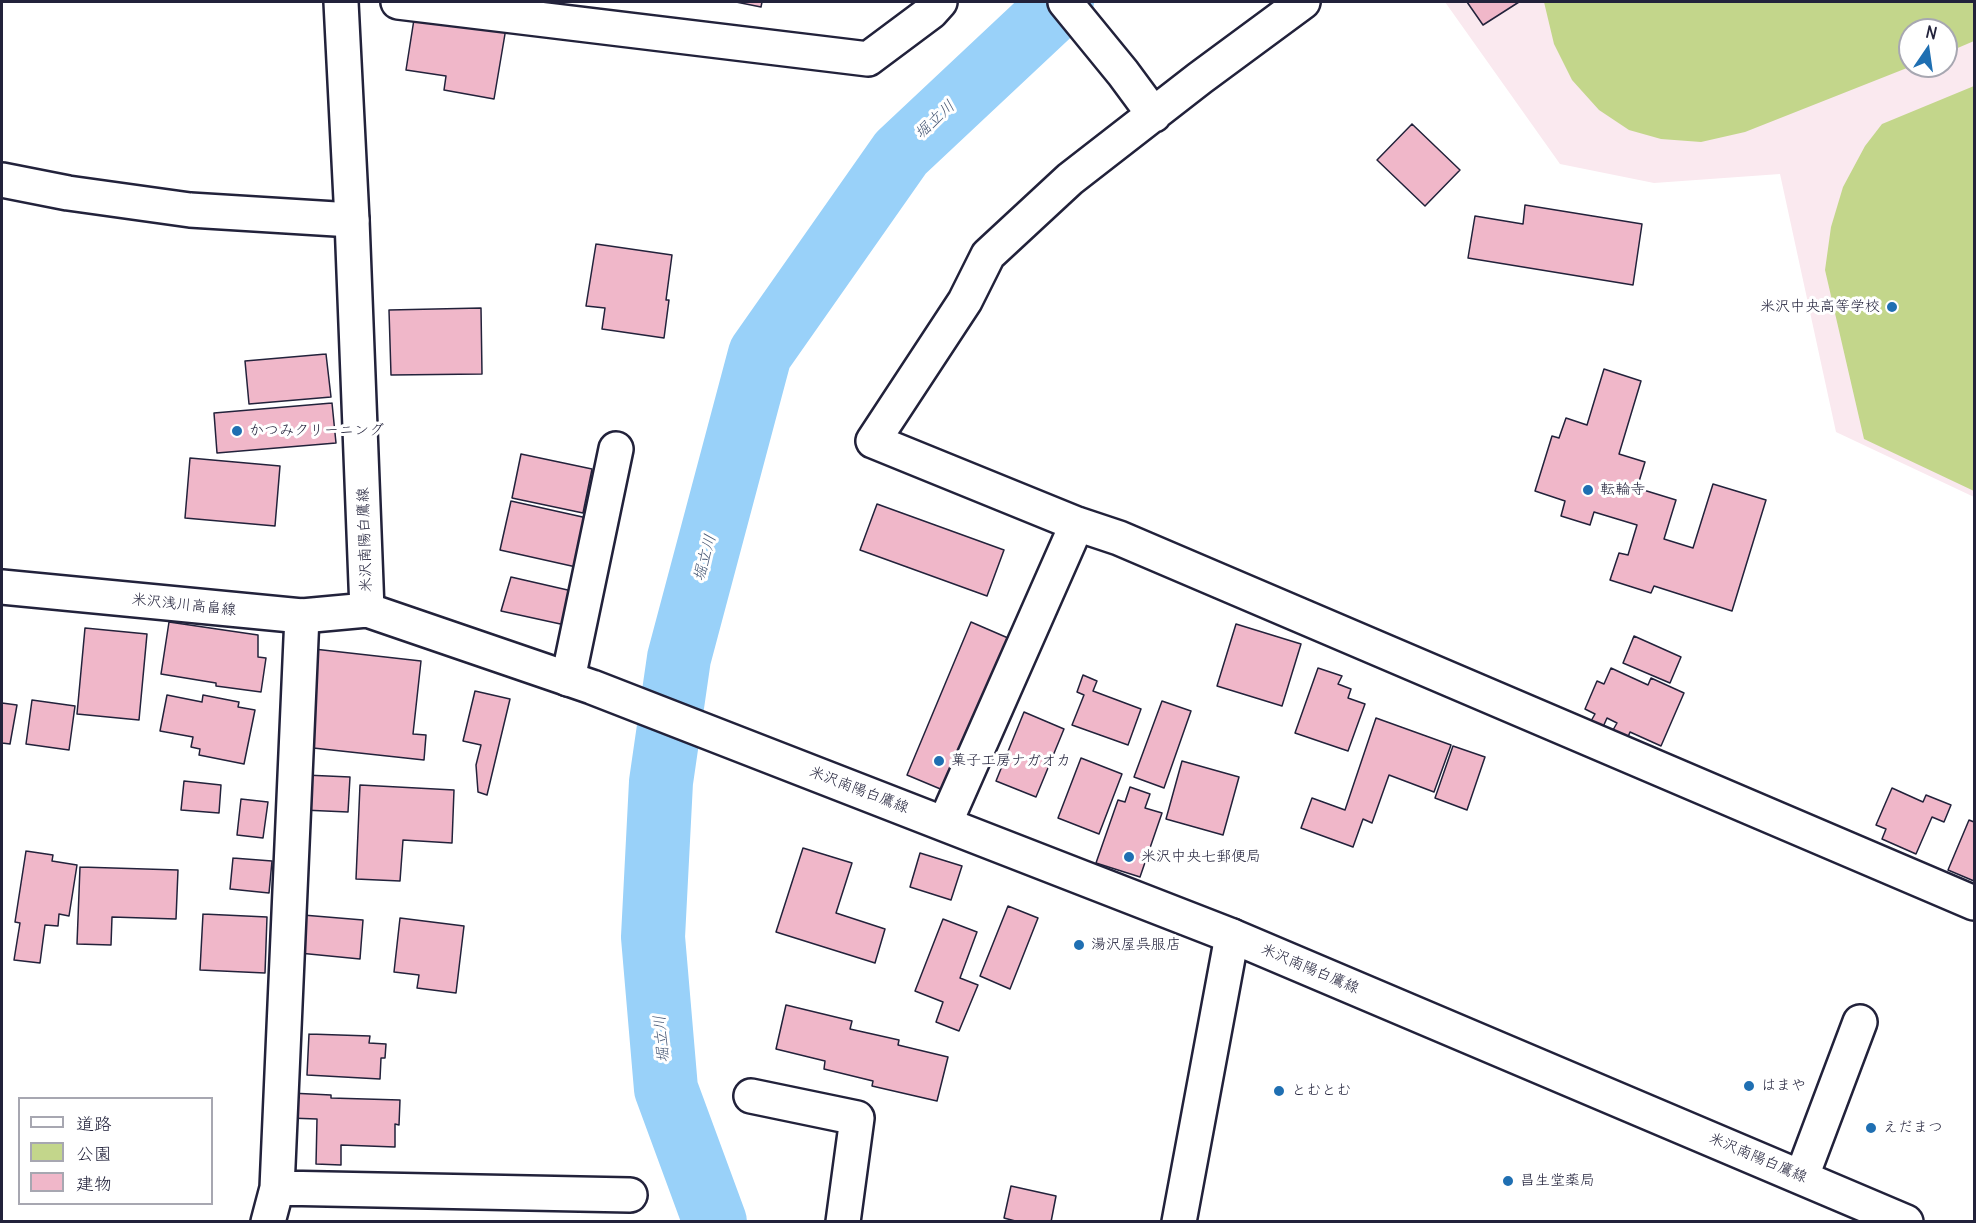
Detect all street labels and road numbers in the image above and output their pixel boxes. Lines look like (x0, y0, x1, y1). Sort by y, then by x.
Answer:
street label: 米沢南陽白鷹線 (354, 487, 376, 593)
street label: 米沢浅川高畠線 (131, 591, 237, 619)
street label: 米沢南陽白鷹線 (807, 763, 911, 817)
street label: 米沢南陽白鷹線 (1258, 940, 1362, 998)
street label: 米沢南陽白鷹線 (1706, 1129, 1810, 1187)

